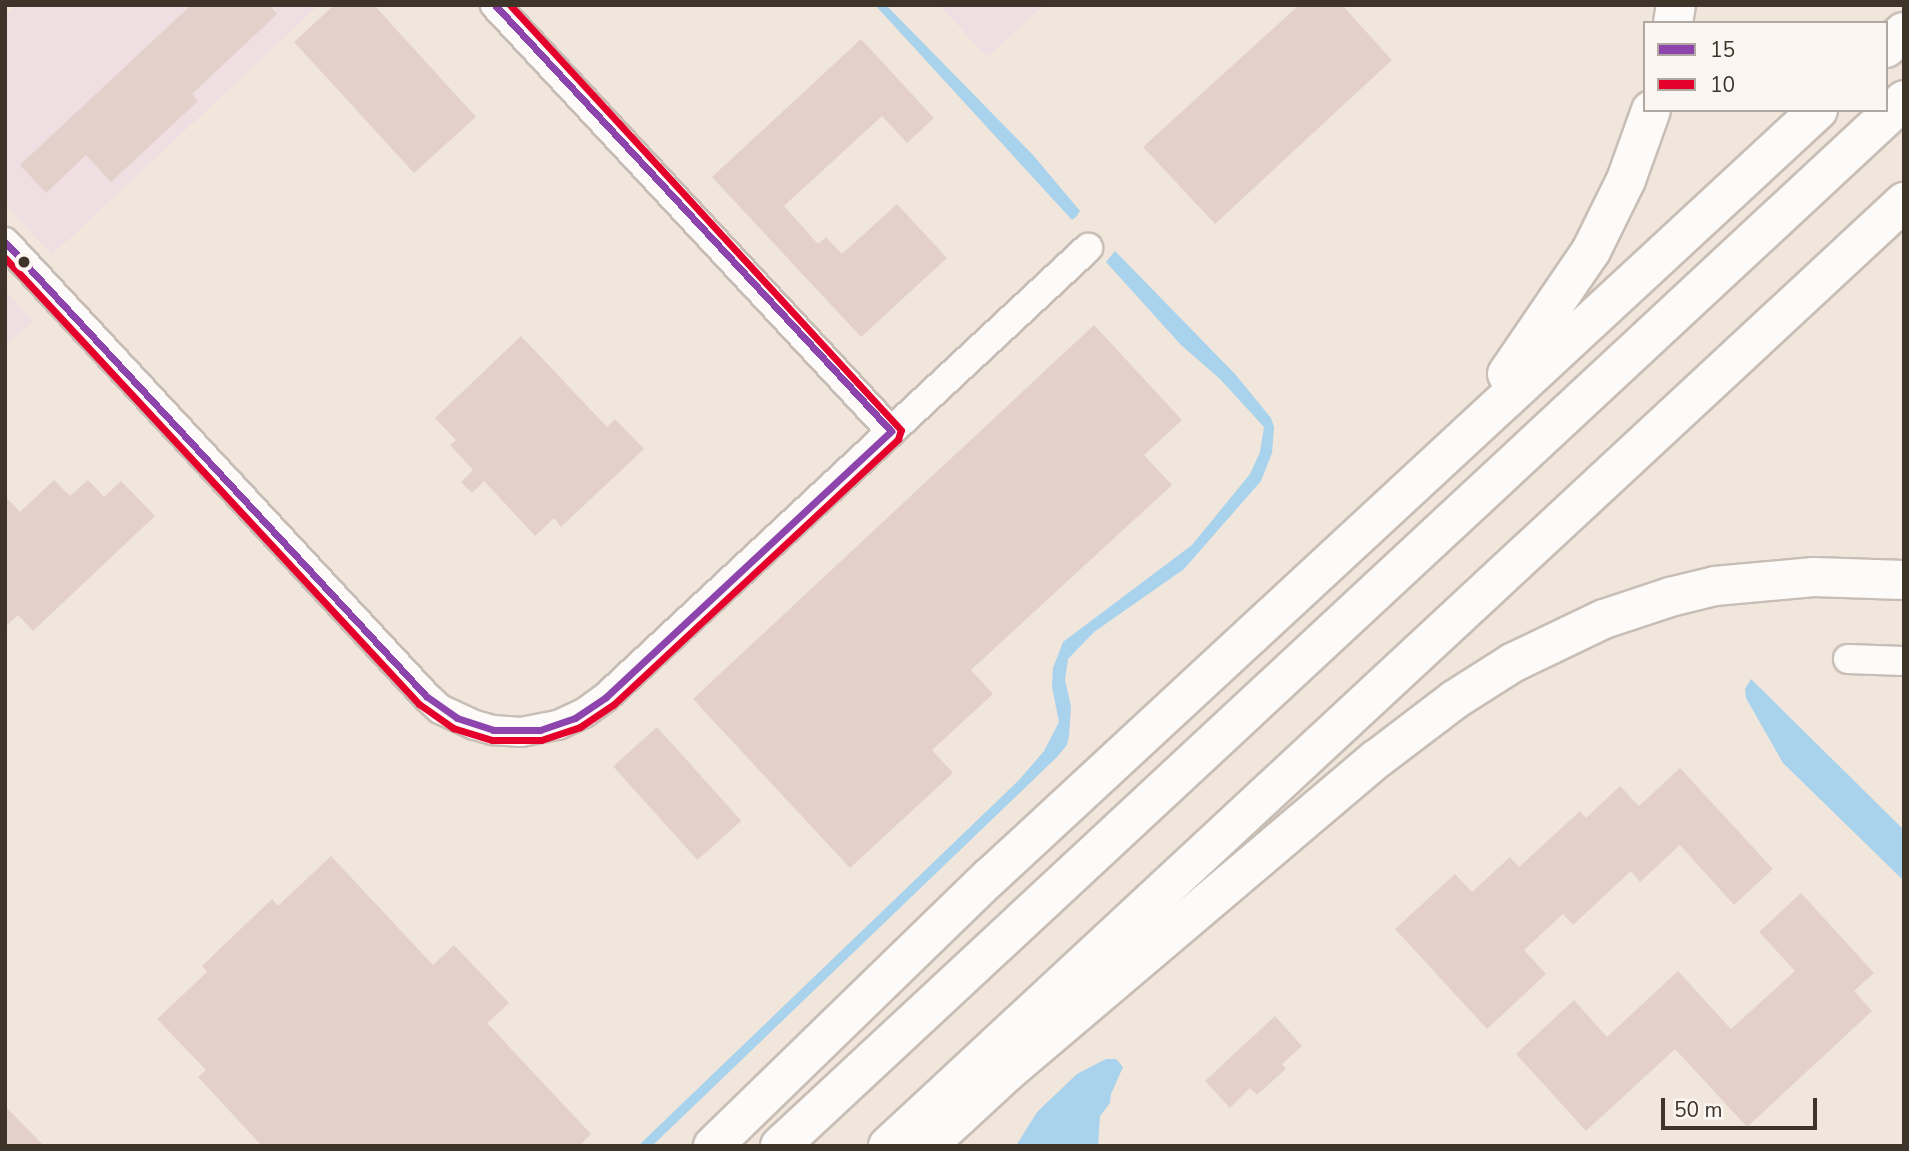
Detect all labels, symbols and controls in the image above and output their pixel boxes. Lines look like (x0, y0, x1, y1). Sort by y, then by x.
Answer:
legend (1643, 21, 1888, 112)
text: 15 (1710, 36, 1735, 64)
text: 10 (1710, 71, 1735, 99)
unlabelled marker (17, 255, 31, 269)
scale bar (1664, 1084, 1820, 1128)
text: 50 m (1674, 1096, 1723, 1124)

